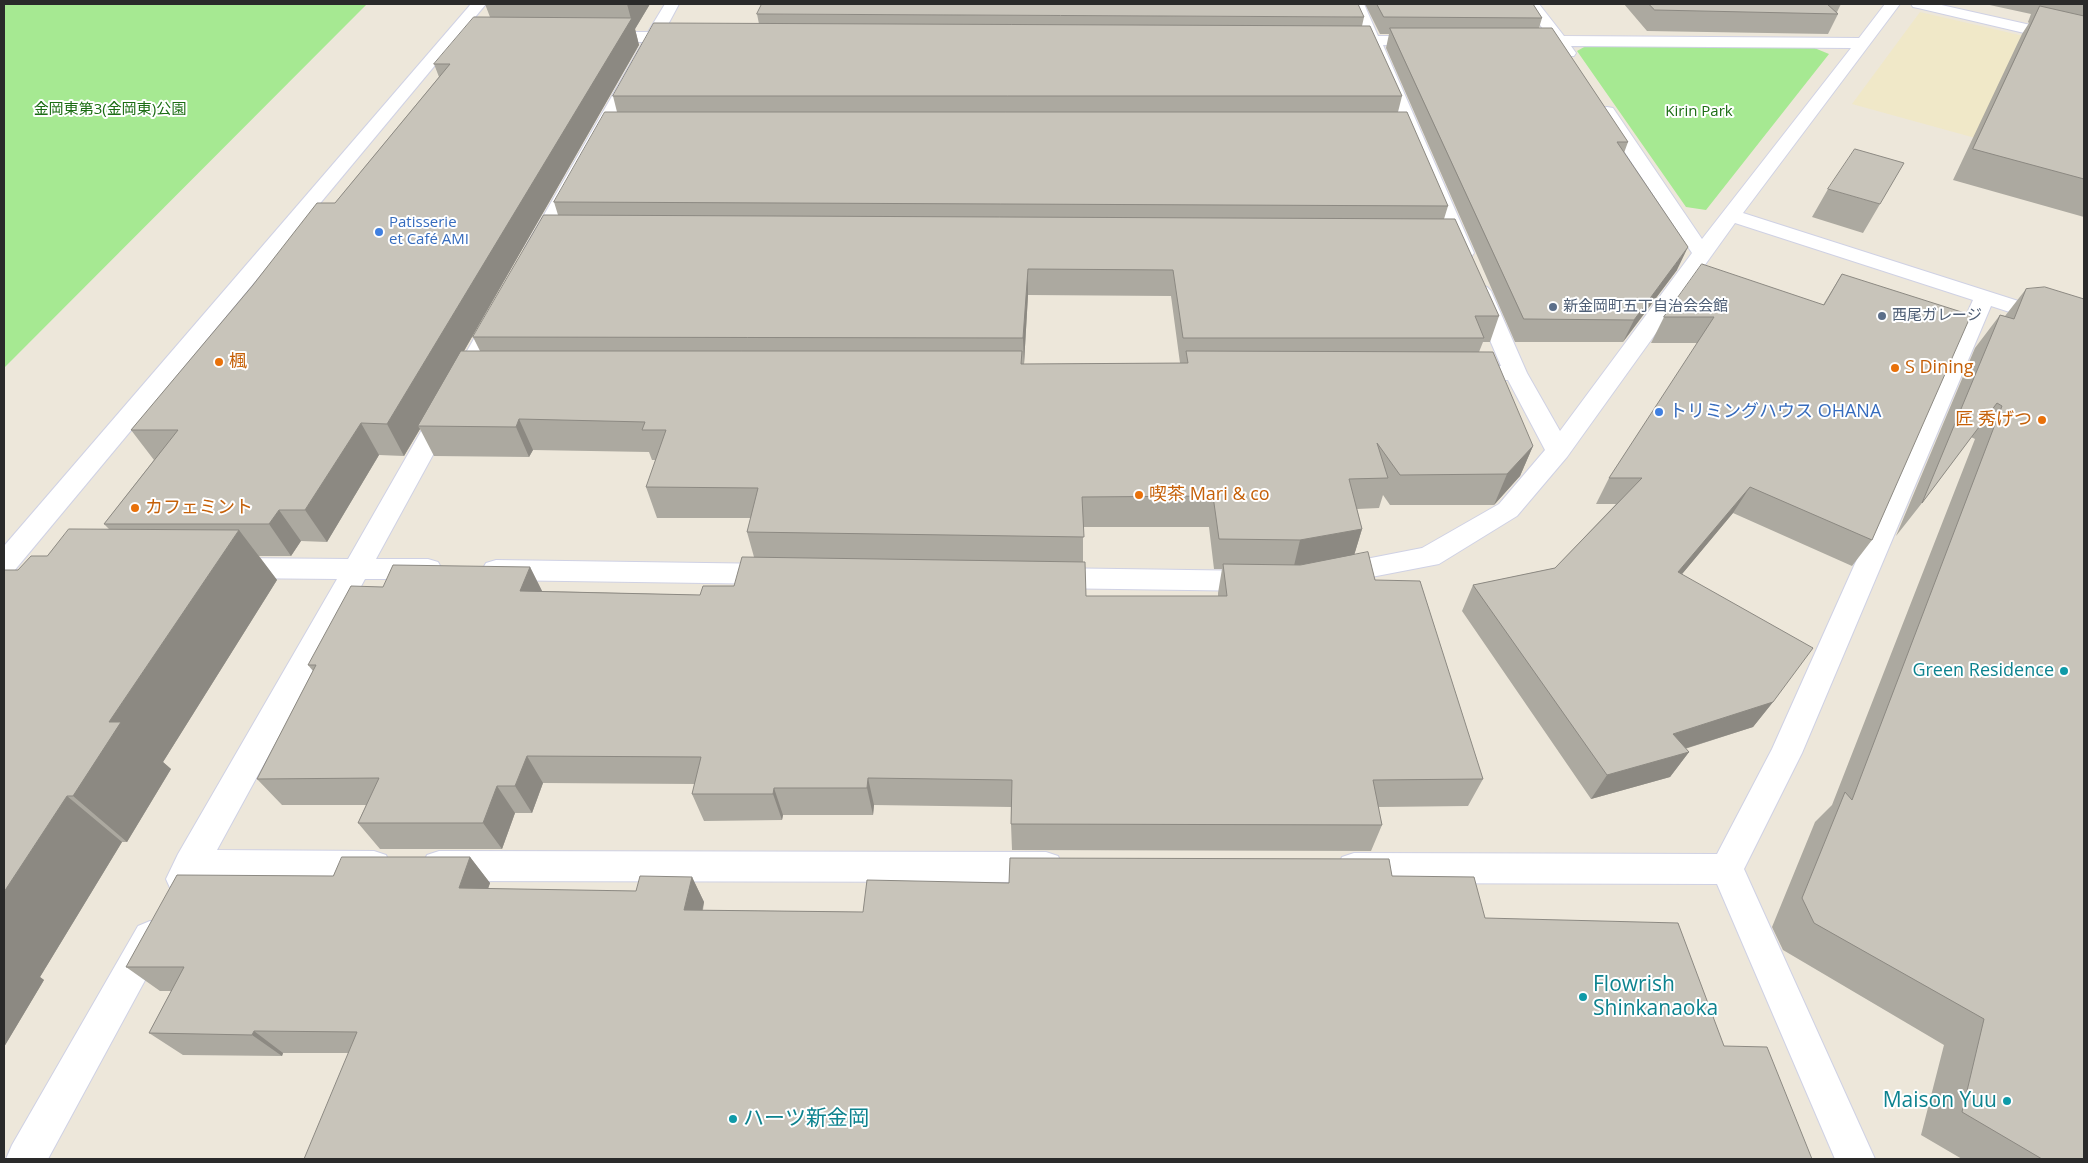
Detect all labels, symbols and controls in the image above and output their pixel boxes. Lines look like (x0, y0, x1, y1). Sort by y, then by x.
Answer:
park label: 金岡東第3(金岡東)公園 (34, 101, 186, 119)
park label: Kirin Park (1665, 103, 1733, 121)
place label: Patisserie et Café AMI (389, 214, 469, 249)
marker: Patisserie et Café AMI (373, 226, 385, 238)
place label: 新金岡町五丁自治会会館 (1563, 298, 1728, 316)
marker: 新金岡町五丁自治会会館 (1547, 301, 1559, 313)
place label: 西尾ガレージ (1892, 307, 1982, 325)
marker: 西尾ガレージ (1876, 310, 1888, 322)
place label: 楓 (229, 351, 247, 373)
marker: 楓 (213, 356, 225, 368)
place label: S Dining (1905, 357, 1974, 379)
marker: S Dining (1889, 362, 1901, 374)
place label: トリミングハウス OHANA (1669, 401, 1881, 423)
marker: トリミングハウス OHANA (1653, 406, 1665, 418)
place label: 匠 秀げつ (1955, 409, 2032, 431)
marker: 匠 秀げつ (2036, 414, 2048, 426)
place label: 喫茶 Mari & co (1149, 484, 1270, 506)
marker: 喫茶 Mari & co (1133, 489, 1145, 501)
place label: カフェミント (145, 497, 253, 519)
marker: カフェミント (129, 502, 141, 514)
place label: Green Residence (1912, 660, 2054, 682)
marker: Green Residence (2058, 665, 2070, 677)
place label: Flowrish Shinkanaoka (1593, 972, 1718, 1022)
marker: Flowrish Shinkanaoka (1577, 991, 1589, 1003)
place label: Maison Yuu (1883, 1088, 1997, 1114)
marker: Maison Yuu (2001, 1095, 2013, 1107)
place label: ハーツ新金岡 (743, 1106, 869, 1132)
marker: ハーツ新金岡 (727, 1113, 739, 1125)

